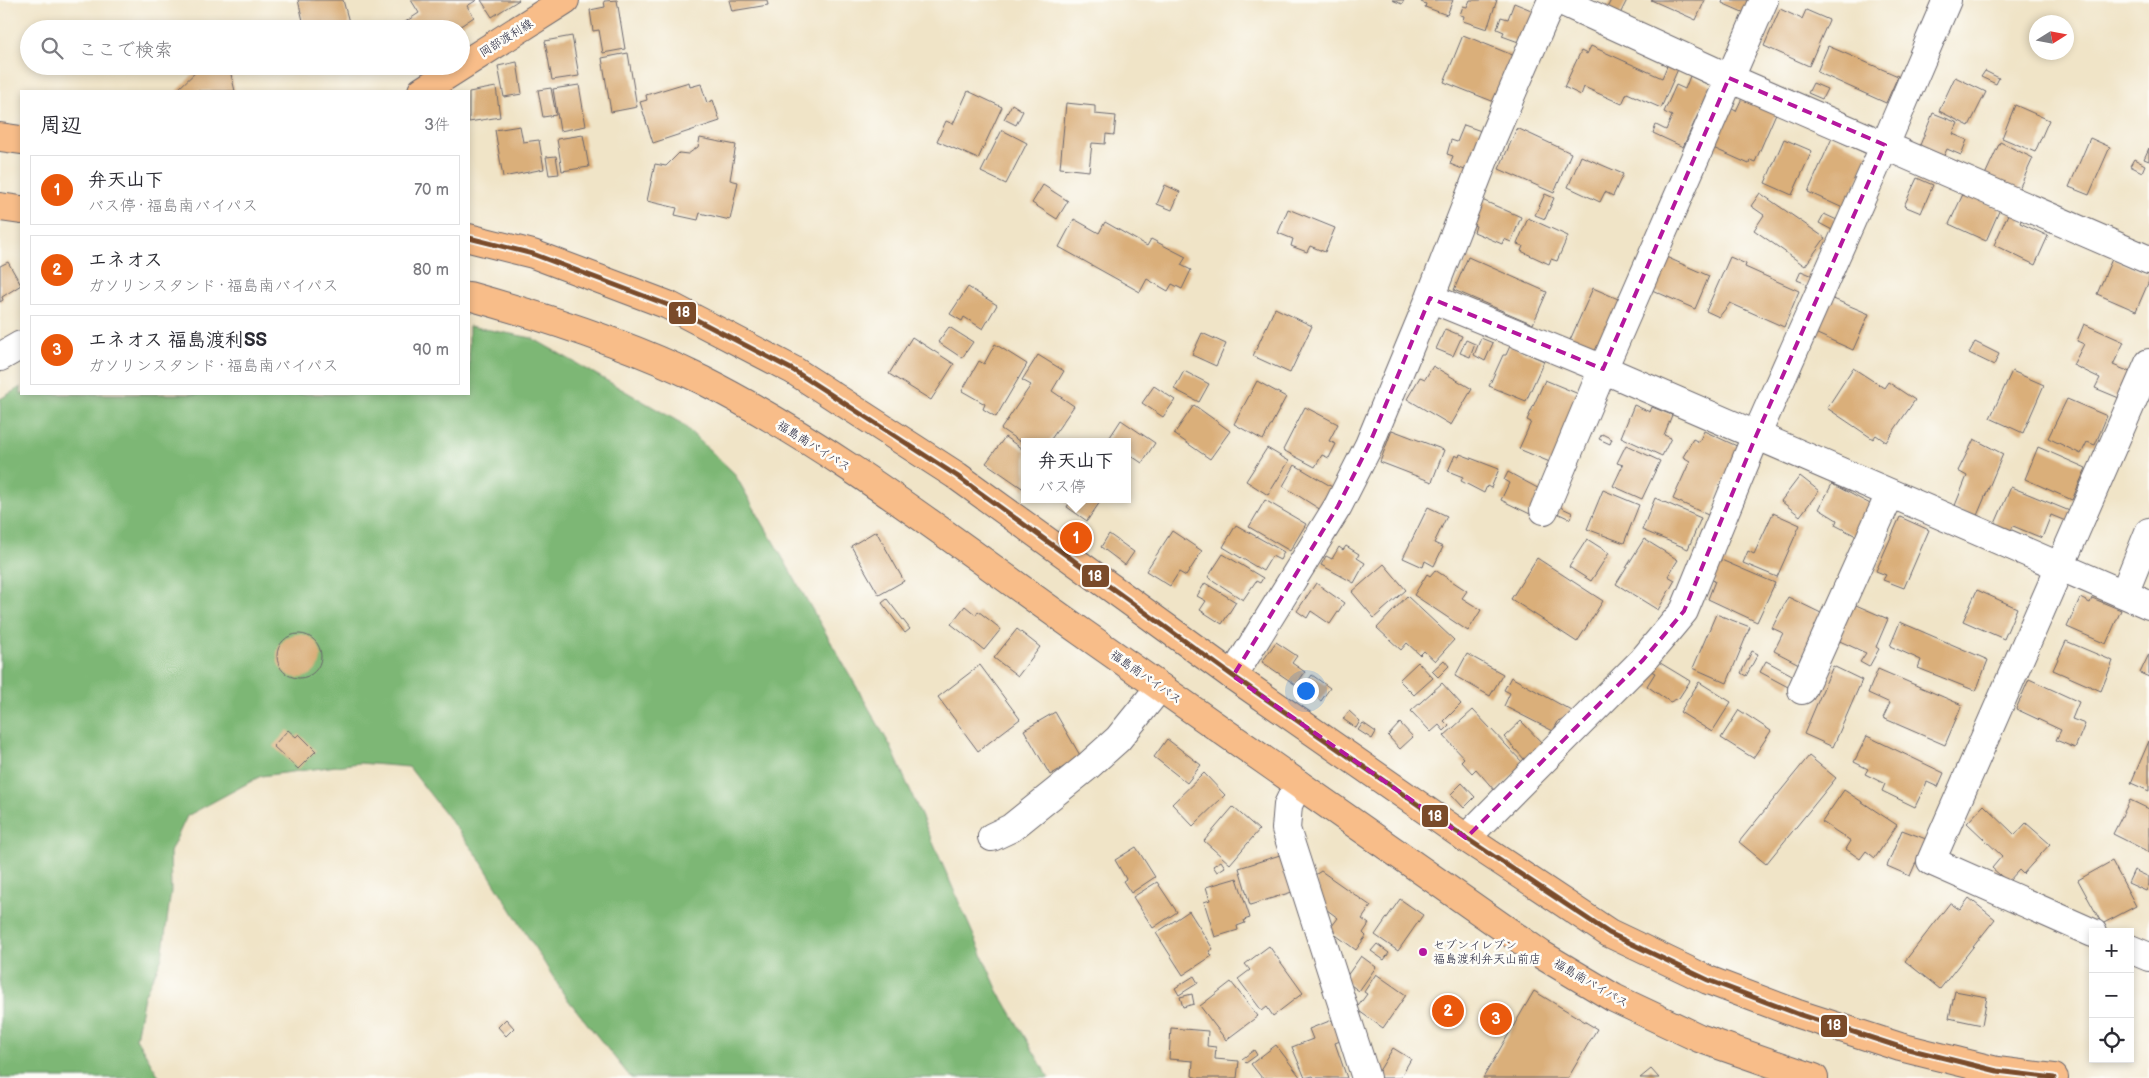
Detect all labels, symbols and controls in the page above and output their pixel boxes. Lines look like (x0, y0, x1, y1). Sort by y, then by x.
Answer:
north arrow (2029, 15, 2074, 60)
street label: 岡部渡利線 (477, 16, 536, 61)
search box (20, 20, 470, 75)
icon: search (38, 34, 66, 62)
text: ここで検索 (78, 39, 173, 62)
text: 周辺 (40, 113, 82, 138)
text: 3件 (424, 116, 450, 135)
text: 弁天山下 (88, 169, 164, 192)
text: 1 (54, 181, 60, 200)
text: 70 m (414, 181, 449, 200)
text: バス停 · 福島南バイパス (88, 197, 258, 216)
text: エネオス (88, 249, 163, 272)
text: 2 (52, 261, 62, 280)
text: 80 m (413, 261, 449, 280)
text: ガソリンスタンド · 福島南バイパス (88, 277, 338, 296)
line badge: 18 (668, 301, 697, 325)
text: 18 (676, 304, 690, 321)
text: エネオス 福島渡利SS (88, 329, 267, 352)
text: 3 (52, 341, 62, 360)
text: 90 m (413, 341, 449, 360)
text: ガソリンスタンド · 福島南バイパス (88, 357, 338, 376)
street label: 福島南バイパス (774, 418, 853, 475)
popup (1021, 438, 1131, 503)
text: 弁天山下 (1038, 450, 1114, 473)
text: バス停 (1038, 478, 1086, 497)
pin: 1 (1060, 519, 1092, 557)
line badge: 18 (1081, 564, 1110, 588)
text: 18 (1088, 568, 1102, 585)
street label: 福島南バイパス (1107, 647, 1184, 708)
your location (1293, 678, 1319, 704)
line badge: 18 (1421, 804, 1449, 828)
text: 18 (1428, 808, 1442, 825)
map controls (2089, 928, 2134, 1063)
button: + (2089, 928, 2134, 973)
place label: セブンイレブン 福島渡利弁天山前店 (1433, 938, 1541, 967)
marker: セブンイレブン 福島渡利弁天山前店 (1417, 946, 1429, 958)
street label: 福島南バイパス (1551, 956, 1631, 1011)
button: − (2089, 973, 2134, 1018)
pin: 2 (1432, 992, 1464, 1030)
pin: 3 (1480, 1000, 1512, 1038)
line badge: 18 (1820, 1014, 1848, 1038)
text: 18 (1827, 1017, 1841, 1034)
button: locate (2089, 1018, 2134, 1063)

